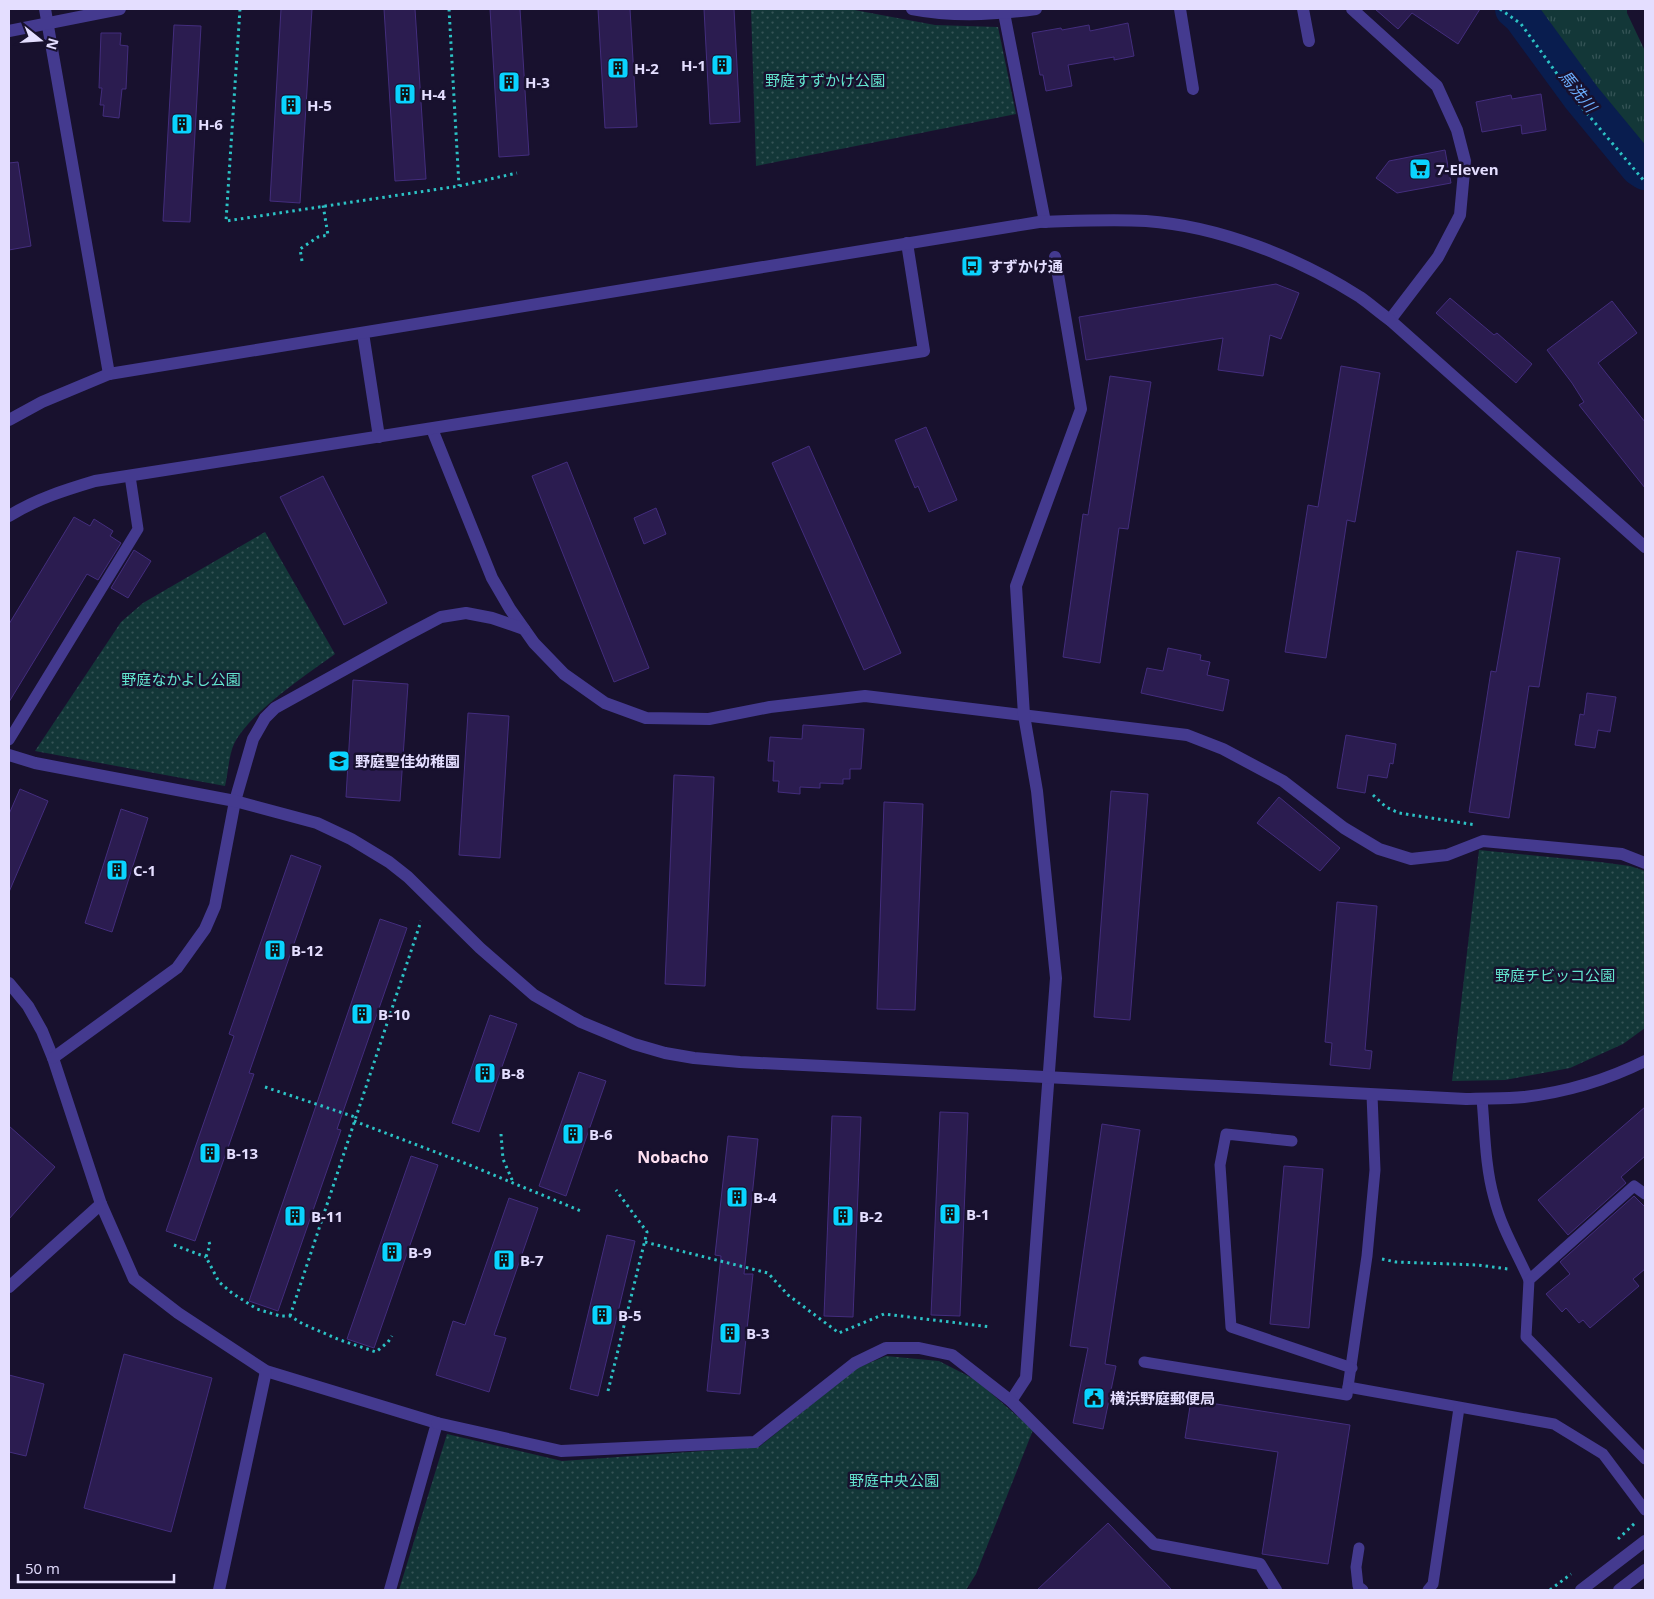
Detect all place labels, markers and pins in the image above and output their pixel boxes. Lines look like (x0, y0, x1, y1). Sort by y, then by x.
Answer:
building icon: H-1 (710, 53, 734, 77)
place label: H-1 (681, 55, 706, 75)
building icon: H-2 (606, 56, 630, 80)
place label: H-2 (634, 58, 659, 78)
building icon: H-3 (497, 70, 521, 94)
place label: H-3 (525, 72, 550, 92)
building icon: H-4 (393, 82, 417, 106)
place label: H-4 (421, 84, 446, 104)
building icon: H-5 (279, 93, 303, 117)
place label: H-5 (307, 95, 332, 115)
building icon: H-6 (170, 112, 194, 136)
place label: H-6 (198, 114, 223, 134)
supermarket icon: 7-Eleven (1408, 157, 1432, 181)
place label: 7-Eleven (1436, 159, 1499, 179)
bus stop icon: すずかけ通 (960, 254, 984, 278)
place label: すずかけ通 (988, 256, 1063, 276)
school or university icon: 野庭聖佳幼稚園 (327, 749, 351, 773)
place label: 野庭聖佳幼稚園 (355, 751, 460, 771)
building icon: C-1 (105, 858, 129, 882)
place label: C-1 (133, 860, 156, 880)
building icon: B-12 (263, 938, 287, 962)
place label: B-12 (291, 940, 323, 960)
building icon: B-10 (350, 1002, 374, 1026)
place label: B-10 (378, 1004, 410, 1024)
building icon: B-8 (473, 1061, 497, 1085)
place label: B-8 (501, 1063, 525, 1083)
building icon: B-6 (561, 1122, 585, 1146)
place label: B-6 (589, 1124, 613, 1144)
building icon: B-13 (198, 1141, 222, 1165)
place label: B-13 (226, 1143, 258, 1163)
building icon: B-4 (725, 1185, 749, 1209)
place label: B-4 (753, 1187, 777, 1207)
building icon: B-1 (938, 1202, 962, 1226)
building icon: B-11 (283, 1204, 307, 1228)
building icon: B-2 (831, 1204, 855, 1228)
place label: B-1 (966, 1204, 989, 1224)
place label: B-11 (311, 1206, 343, 1226)
place label: B-2 (859, 1206, 883, 1226)
building icon: B-9 (380, 1240, 404, 1264)
place label: B-9 (408, 1242, 432, 1262)
building icon: B-7 (492, 1248, 516, 1272)
place label: B-7 (520, 1250, 544, 1270)
building icon: B-5 (590, 1303, 614, 1327)
place label: B-5 (618, 1305, 641, 1325)
building icon: B-3 (718, 1321, 742, 1345)
place label: B-3 (746, 1323, 769, 1343)
public building icon: 横浜野庭郵便局 (1082, 1386, 1106, 1410)
place label: 横浜野庭郵便局 (1110, 1388, 1215, 1408)

